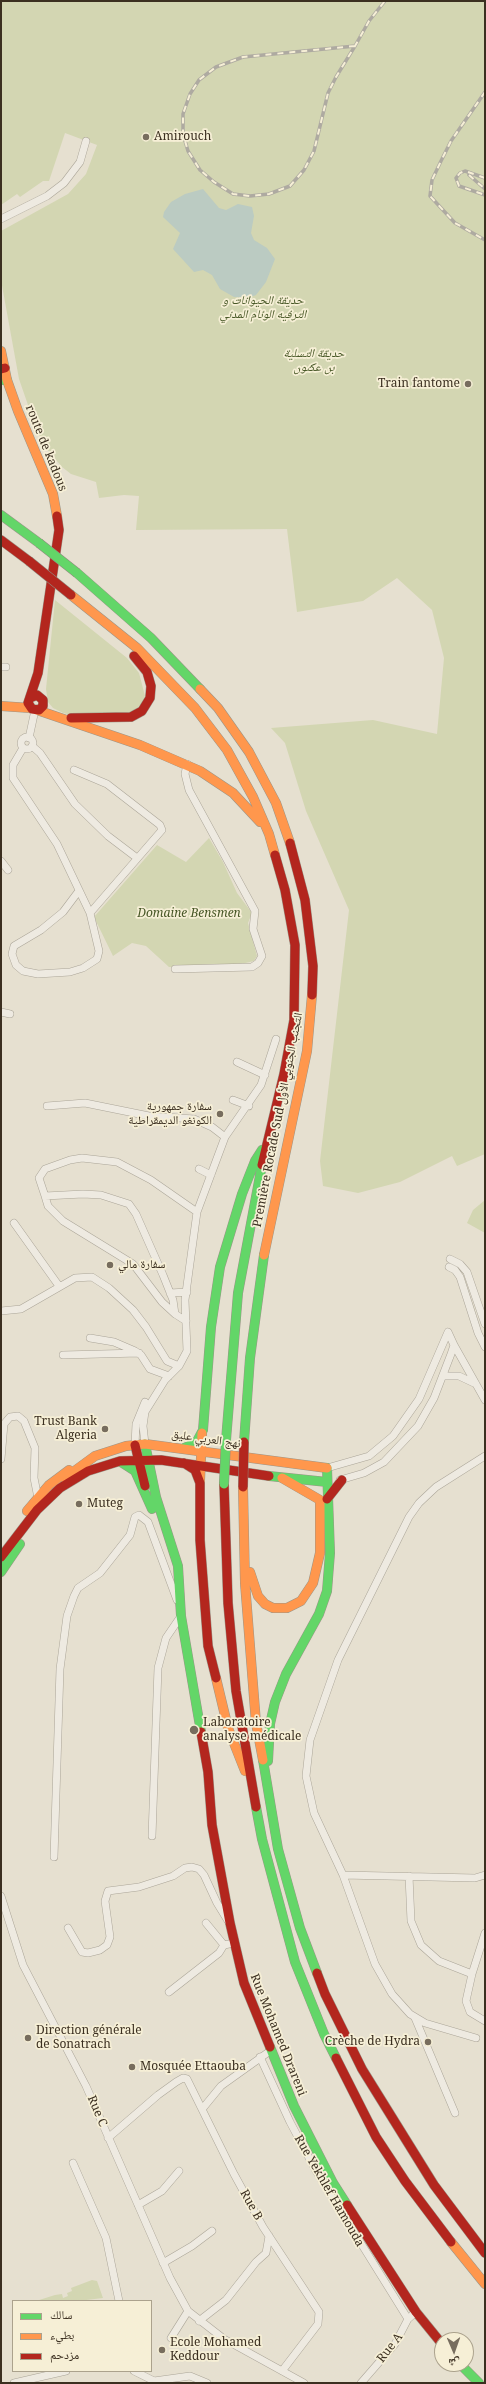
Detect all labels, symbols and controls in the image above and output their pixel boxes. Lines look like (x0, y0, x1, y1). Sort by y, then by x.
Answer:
place label: Amirouch (154, 130, 211, 144)
marker: Amirouch (141, 132, 151, 142)
park label: حديقة الحيوانات و الترفيه الوئام المدني (220, 294, 306, 322)
park label: حديقة التسلية بن عكنون (284, 347, 344, 375)
place label: Train fantome (378, 377, 460, 391)
marker: Train fantome (463, 379, 473, 389)
street label: route de kadous (22, 403, 70, 493)
park label: Domaine Bensmen (137, 907, 241, 921)
street label: Première Rocade Sud التجنب الجنوبي الأول (250, 1012, 306, 1228)
place label: سفارة جمهورية الكونغو الديمقراطية (128, 1100, 212, 1128)
marker: سفارة جمهورية الكونغو الديمقراطية (215, 1109, 225, 1119)
place label: سفارة مالي (118, 1258, 166, 1272)
marker: سفارة مالي (105, 1260, 115, 1270)
place label: Trust Bank Algeria (34, 1415, 97, 1443)
marker: Trust Bank Algeria (100, 1424, 110, 1434)
street label: نهج العربي عليق (170, 1427, 242, 1451)
place label: Muteg (87, 1497, 123, 1511)
marker: Muteg (74, 1499, 84, 1509)
place label: Laboratoire analyse médicale (203, 1716, 301, 1744)
marker: Laboratoire analyse médicale (188, 1724, 200, 1736)
street label: Rue Mohamed Drareni (247, 1972, 309, 2098)
place label: Direction générale de Sonatrach (36, 2024, 142, 2052)
marker: Direction générale de Sonatrach (23, 2033, 33, 2043)
place label: Crèche de Hydra (325, 2035, 420, 2049)
marker: Crèche de Hydra (423, 2037, 433, 2047)
place label: Mosquée Ettaouba (140, 2060, 246, 2074)
marker: Mosquée Ettaouba (127, 2062, 137, 2072)
street label: Rue C (84, 2093, 110, 2129)
street label: Rue Yekhlef Hamouda (291, 2133, 367, 2249)
street label: Rue B (237, 2187, 265, 2223)
legend (12, 2300, 152, 2372)
text: سالك (50, 2306, 72, 2323)
text: بطيء (50, 2326, 74, 2343)
street label: Rue A (374, 2330, 406, 2366)
north arrow (434, 2332, 474, 2372)
place label: Ecole Mohamed Keddour (170, 2336, 261, 2364)
marker: Ecole Mohamed Keddour (157, 2345, 167, 2355)
text: مزدحم (50, 2346, 79, 2363)
text: ش (448, 2356, 461, 2371)

